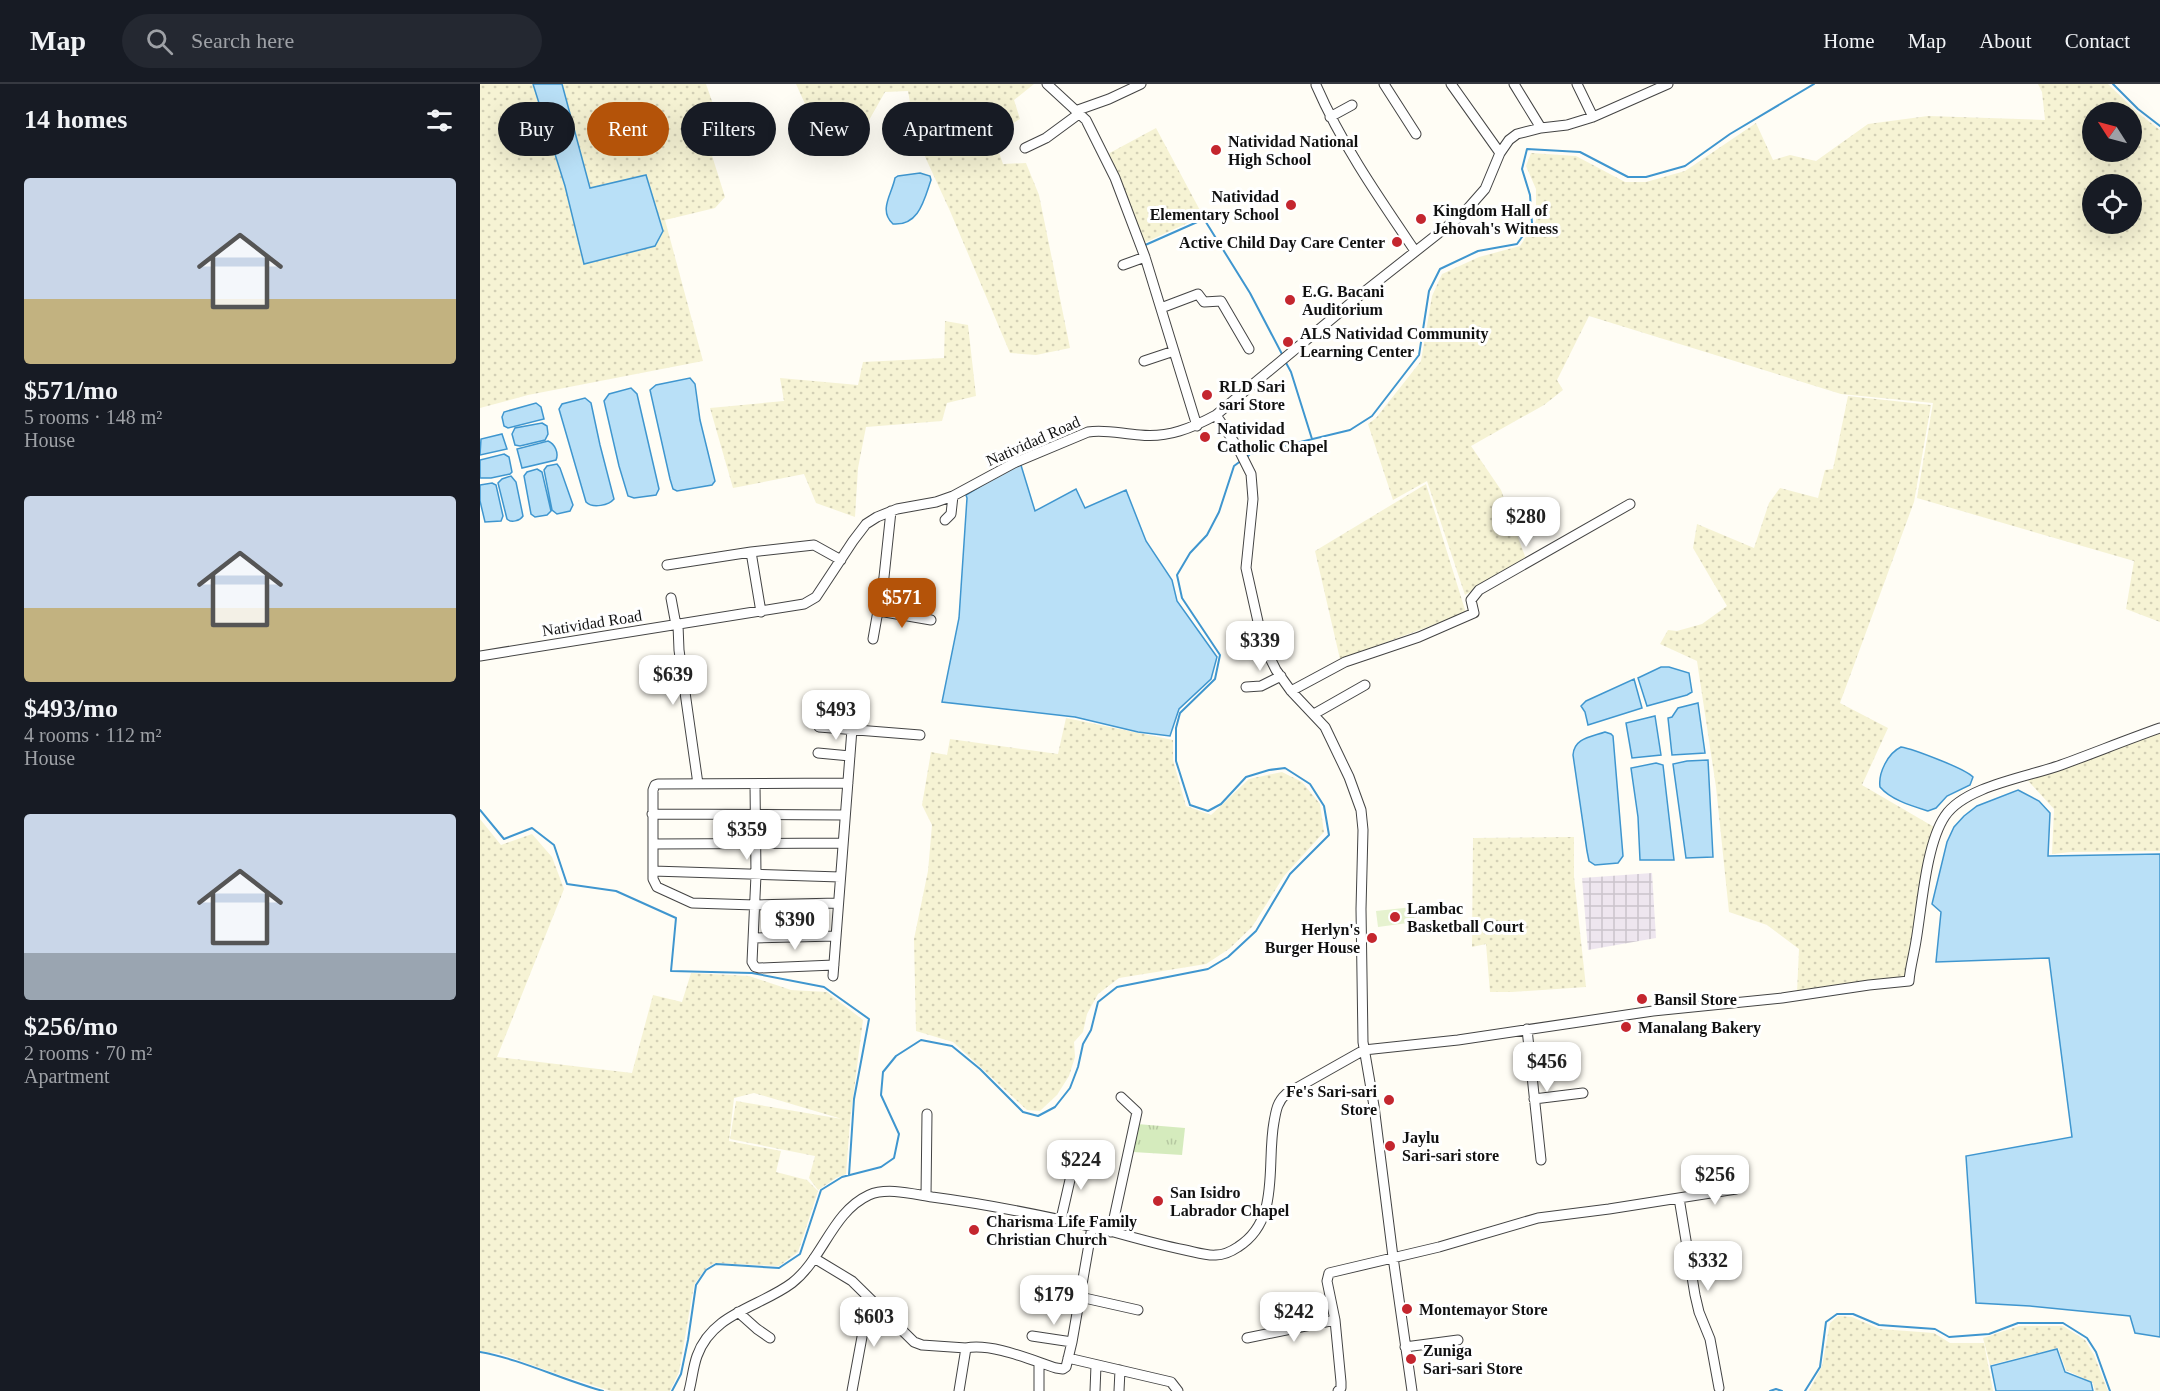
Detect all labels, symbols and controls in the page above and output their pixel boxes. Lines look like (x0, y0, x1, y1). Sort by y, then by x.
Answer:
search box (122, 14, 542, 68)
text: Map (30, 25, 86, 56)
icon: search (143, 25, 176, 58)
text: Search here (191, 28, 294, 53)
text: Home (1823, 29, 1875, 53)
text: Map (1908, 29, 1946, 53)
text: About (1979, 29, 2032, 53)
text: Contact (2065, 29, 2130, 53)
chip: Buy (498, 102, 575, 156)
chip: Rent (587, 102, 669, 156)
chip: Filters (681, 102, 776, 156)
chip: New (788, 102, 870, 156)
chip: Apartment (882, 102, 1014, 156)
north arrow (2082, 102, 2142, 162)
map controls (2082, 102, 2142, 234)
icon: filters (423, 104, 456, 137)
text: 14 homes (24, 105, 127, 134)
place label: Natividad National High School (1228, 133, 1359, 169)
marker: Natividad National High School (1209, 143, 1223, 157)
button: locate (2082, 174, 2142, 234)
place label: Natividad Elementary School (1150, 188, 1280, 224)
marker: Natividad Elementary School (1284, 198, 1298, 212)
place label: Kingdom Hall of Jehovah's Witness (1433, 202, 1558, 237)
marker: Kingdom Hall of Jehovah's Witness (1414, 212, 1428, 226)
icon: home (186, 217, 294, 325)
place label: Active Child Day Care Center (1179, 234, 1385, 252)
marker: Active Child Day Care Center (1390, 235, 1404, 249)
place label: E.G. Bacani Auditorium (1302, 283, 1385, 318)
marker: E.G. Bacani Auditorium (1283, 293, 1297, 307)
place label: ALS Natividad Community Learning Center (1300, 325, 1488, 361)
marker: ALS Natividad Community Learning Center (1281, 335, 1295, 349)
text: $571/mo (24, 376, 118, 405)
place label: RLD Sari sari Store (1219, 378, 1286, 413)
marker: RLD Sari sari Store (1200, 388, 1214, 402)
text: 5 rooms · 148 m² (24, 406, 162, 428)
street label: Natividad Road (983, 413, 1083, 469)
place label: Natividad Catholic Chapel (1217, 420, 1328, 456)
text: House (24, 429, 75, 451)
marker: Natividad Catholic Chapel (1198, 430, 1212, 444)
pin: $280 (1490, 497, 1562, 548)
text: $280 (1506, 505, 1546, 527)
icon: home (186, 535, 294, 643)
pin: $571 (866, 578, 938, 629)
text: $571 (882, 586, 922, 608)
street label: Natividad Road (541, 607, 643, 639)
pin: $339 (1224, 621, 1296, 672)
text: $339 (1240, 629, 1280, 651)
pin: $639 (637, 655, 709, 706)
text: $639 (653, 663, 693, 685)
pin: $493 (800, 690, 872, 741)
text: $493/mo (24, 694, 118, 723)
text: $493 (816, 698, 856, 720)
text: 4 rooms · 112 m² (24, 724, 161, 746)
text: House (24, 747, 75, 769)
pin: $359 (711, 810, 783, 861)
text: $359 (727, 818, 767, 840)
icon: home (186, 853, 294, 961)
pin: $390 (759, 900, 831, 951)
place label: Lambac Basketball Court (1407, 900, 1525, 935)
text: $390 (775, 908, 815, 930)
marker: Lambac Basketball Court (1388, 910, 1402, 924)
place label: Herlyn's Burger House (1265, 921, 1360, 957)
marker: Herlyn's Burger House (1365, 931, 1379, 945)
place label: Bansil Store (1654, 991, 1737, 1008)
marker: Bansil Store (1635, 992, 1649, 1006)
text: $256/mo (24, 1012, 118, 1041)
place label: Manalang Bakery (1638, 1019, 1761, 1037)
marker: Manalang Bakery (1619, 1020, 1633, 1034)
text: 2 rooms · 70 m² (24, 1042, 152, 1064)
pin: $456 (1511, 1042, 1583, 1093)
text: $456 (1527, 1050, 1567, 1072)
text: Apartment (24, 1065, 110, 1087)
place label: Fe's Sari-sari Store (1286, 1083, 1378, 1118)
marker: Fe's Sari-sari Store (1382, 1093, 1396, 1107)
place label: Jaylu Sari-sari store (1402, 1129, 1499, 1164)
marker: Jaylu Sari-sari store (1383, 1139, 1397, 1153)
pin: $224 (1045, 1140, 1117, 1191)
text: $224 (1061, 1148, 1101, 1170)
pin: $256 (1679, 1155, 1751, 1206)
text: $256 (1695, 1163, 1735, 1185)
place label: San Isidro Labrador Chapel (1170, 1184, 1290, 1220)
marker: San Isidro Labrador Chapel (1151, 1194, 1165, 1208)
place label: Charisma Life Family Christian Church (986, 1213, 1137, 1248)
marker: Charisma Life Family Christian Church (967, 1223, 981, 1237)
pin: $332 (1672, 1241, 1744, 1292)
text: $332 (1688, 1249, 1728, 1271)
pin: $179 (1018, 1275, 1090, 1326)
text: $179 (1034, 1283, 1074, 1305)
pin: $242 (1258, 1292, 1330, 1343)
pin: $603 (838, 1297, 910, 1348)
text: $242 (1274, 1300, 1314, 1322)
place label: Montemayor Store (1419, 1301, 1548, 1319)
marker: Montemayor Store (1400, 1302, 1414, 1316)
text: $603 (854, 1305, 894, 1327)
place label: Zuniga Sari-sari Store (1423, 1342, 1523, 1377)
marker: Zuniga Sari-sari Store (1404, 1352, 1418, 1366)

